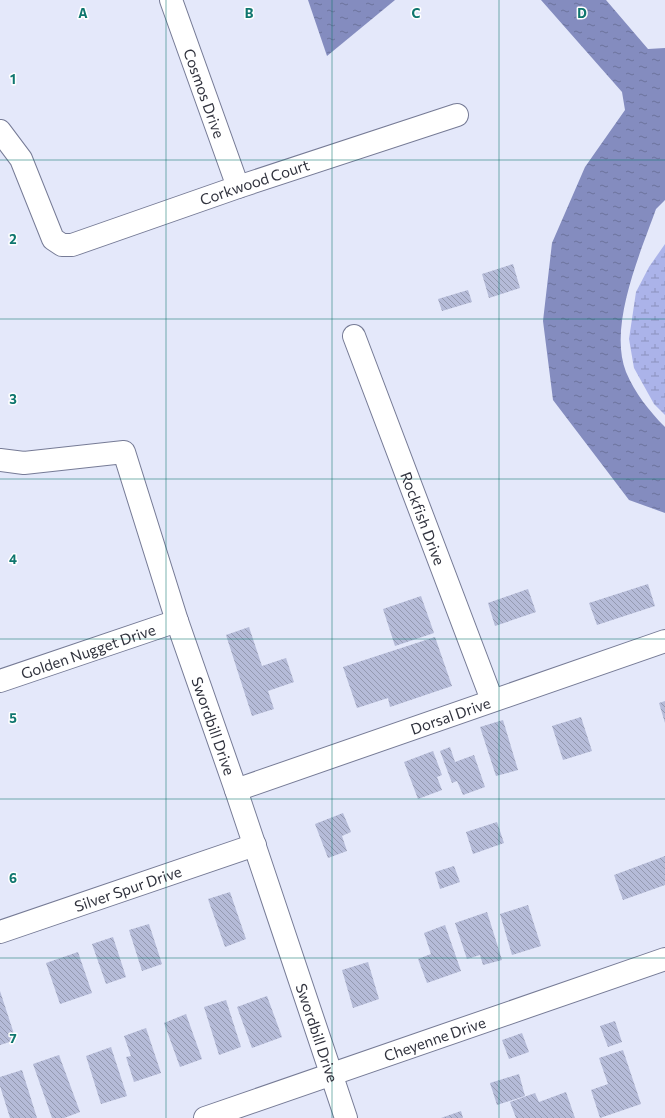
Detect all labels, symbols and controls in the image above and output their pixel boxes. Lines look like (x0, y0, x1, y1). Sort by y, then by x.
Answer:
text: A (78, 5, 88, 21)
text: B (245, 5, 254, 21)
text: C (412, 5, 421, 21)
text: D (577, 5, 587, 21)
street label: Cosmos Drive (180, 46, 229, 140)
text: 1 (10, 71, 16, 87)
street label: Corkwood Court (197, 155, 311, 209)
text: 2 (9, 231, 17, 247)
text: 3 (9, 391, 17, 407)
street label: Rockfish Drive (397, 469, 449, 568)
text: 4 (9, 551, 17, 567)
street label: Golden Nugget Drive (19, 620, 158, 682)
street label: Swordbill Drive (188, 674, 239, 778)
street label: Dorsal Drive (408, 693, 493, 738)
text: 5 (9, 710, 17, 726)
street label: Silver Spur Drive (72, 862, 184, 915)
text: 6 (9, 870, 17, 886)
street label: Swordbill Drive (293, 981, 342, 1085)
street label: Cheyenne Drive (381, 1013, 488, 1064)
text: 7 (9, 1030, 17, 1046)

